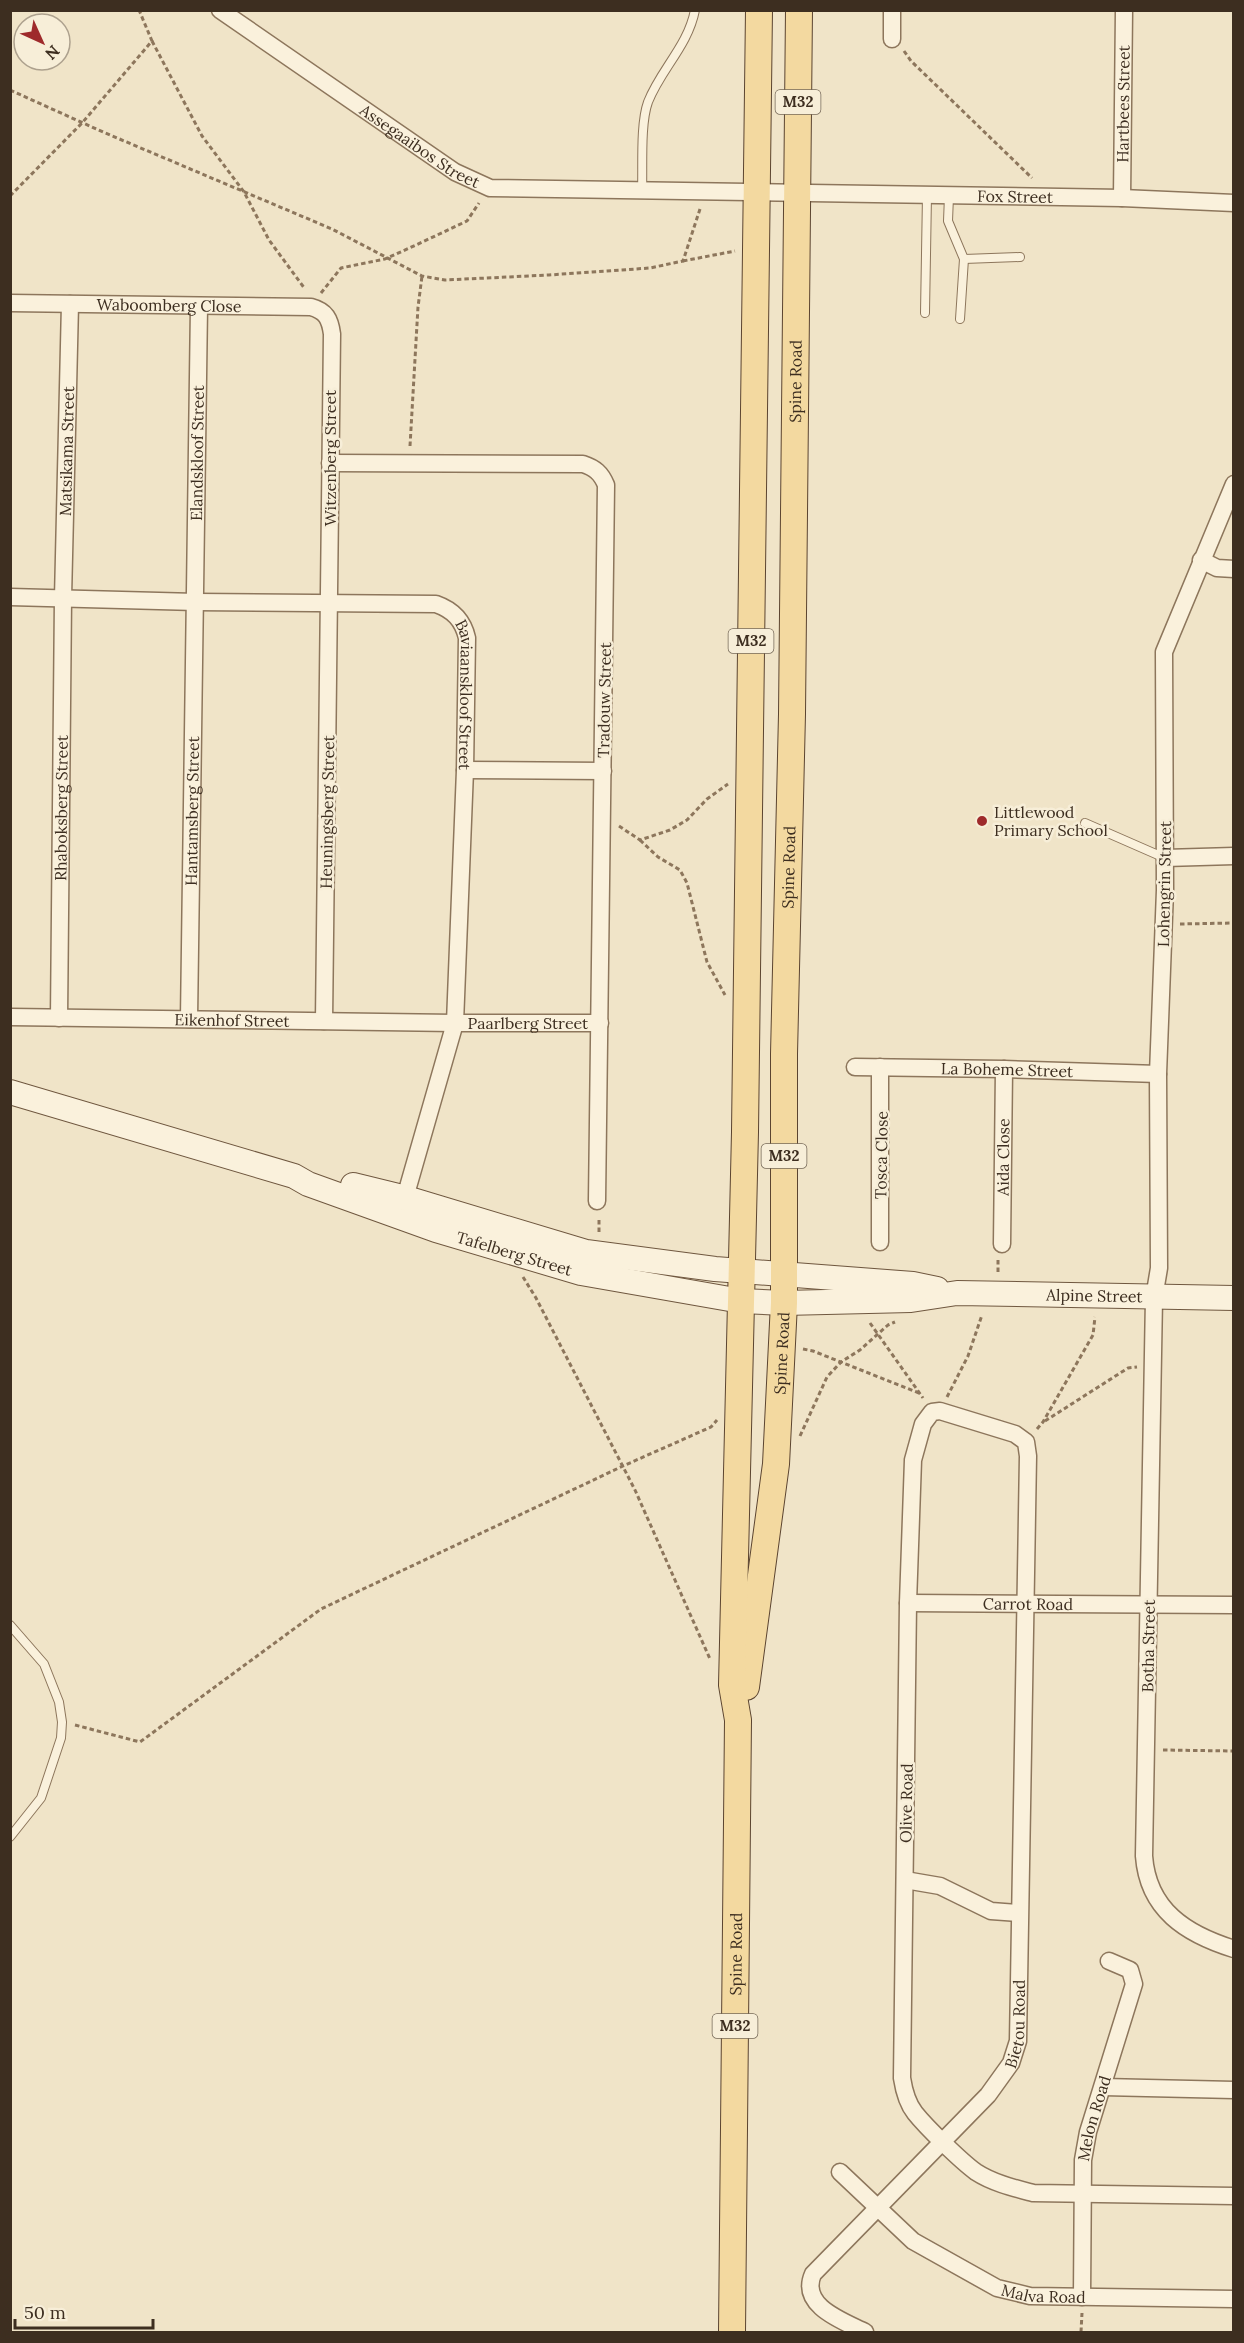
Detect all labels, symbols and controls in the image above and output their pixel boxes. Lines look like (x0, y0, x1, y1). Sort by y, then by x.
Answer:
north arrow (12, 12, 72, 72)
text: N (41, 41, 64, 64)
street label: Hartbees Street (1112, 44, 1134, 163)
road number: M32 (776, 90, 820, 114)
street label: Assegaaibos Street (355, 99, 484, 192)
street label: Fox Street (977, 186, 1054, 207)
street label: Waboomberg Close (96, 294, 242, 316)
street label: Spine Road (785, 339, 806, 423)
street label: Elandskloof Street (186, 384, 208, 521)
street label: Matsikama Street (55, 385, 78, 516)
street label: Witzenberg Street (320, 389, 340, 526)
street label: Baviaanskloof Street (451, 616, 477, 771)
road number: M32 (728, 629, 774, 653)
street label: Tradouw Street (593, 641, 615, 758)
street label: Rhaboksberg Street (50, 734, 72, 881)
street label: Heuningsberg Street (316, 734, 338, 889)
street label: Hantamsberg Street (181, 735, 203, 886)
place label: Littlewood Primary School (994, 802, 1108, 840)
marker: Littlewood Primary School (975, 814, 989, 828)
street label: Lohengrin Street (1153, 820, 1175, 947)
street label: Spine Road (777, 825, 799, 909)
street label: Eikenhof Street (174, 1009, 291, 1031)
street label: Paarlberg Street (468, 1013, 589, 1033)
street label: La Boheme Street (941, 1058, 1074, 1081)
street label: Tosca Close (870, 1110, 892, 1199)
street label: Aida Close (993, 1118, 1013, 1197)
road number: M32 (762, 1144, 806, 1168)
street label: Tafelberg Street (454, 1227, 575, 1280)
street label: Alpine Street (1045, 1285, 1144, 1306)
street label: Spine Road (769, 1311, 794, 1395)
street label: Carrot Road (983, 1593, 1074, 1614)
street label: Botha Street (1137, 1599, 1159, 1693)
street label: Olive Road (895, 1763, 917, 1843)
street label: Spine Road (725, 1912, 746, 1996)
street label: Bietou Road (1000, 1979, 1029, 2071)
road number: M32 (712, 2014, 758, 2038)
street label: Melon Road (1073, 2073, 1115, 2163)
street label: Malva Road (999, 2279, 1086, 2307)
scale bar (15, 2292, 153, 2330)
text: 50 m (24, 2301, 66, 2324)

